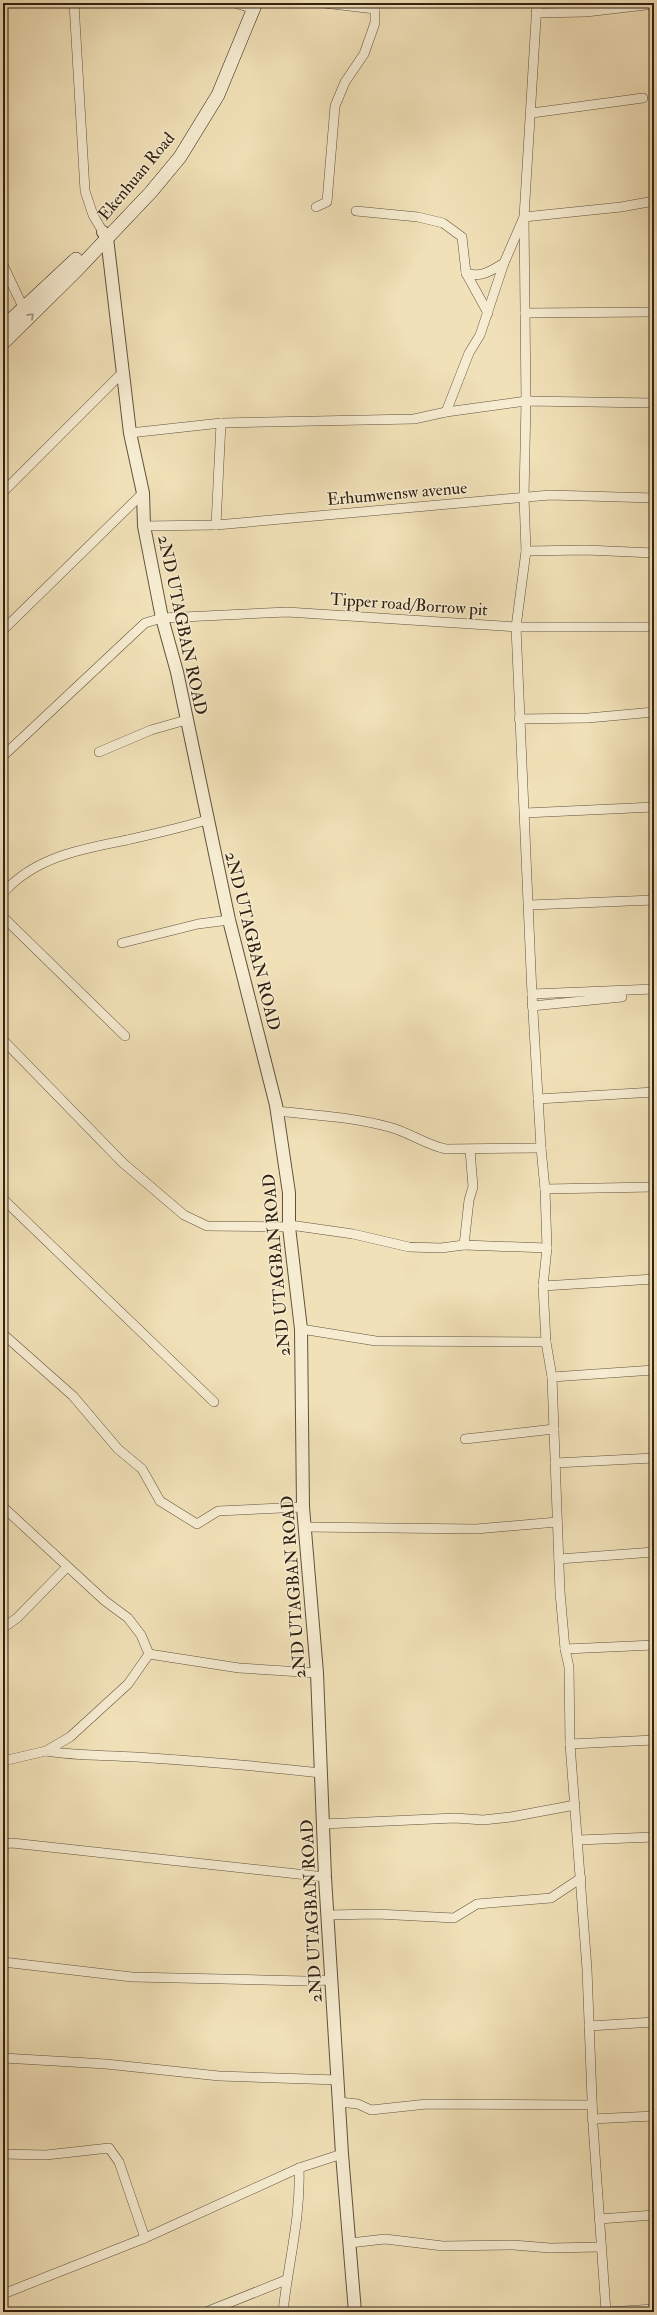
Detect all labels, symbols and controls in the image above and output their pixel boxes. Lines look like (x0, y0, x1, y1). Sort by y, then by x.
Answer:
street label: Ekenhuan Road (93, 128, 180, 225)
one-way arrow (26, 313, 34, 321)
street label: Erhumwensw avenue (326, 477, 468, 510)
street label: 2ND UTAGBAN ROAD (153, 533, 212, 717)
street label: Tipper road/Borrow pit (329, 589, 489, 622)
street label: 2ND UTAGBAN ROAD (220, 850, 285, 1033)
street label: 2ND UTAGBAN ROAD (258, 1173, 295, 1357)
street label: 2ND UTAGBAN ROAD (277, 1495, 310, 1679)
street label: 2ND UTAGBAN ROAD (296, 1819, 327, 2003)

